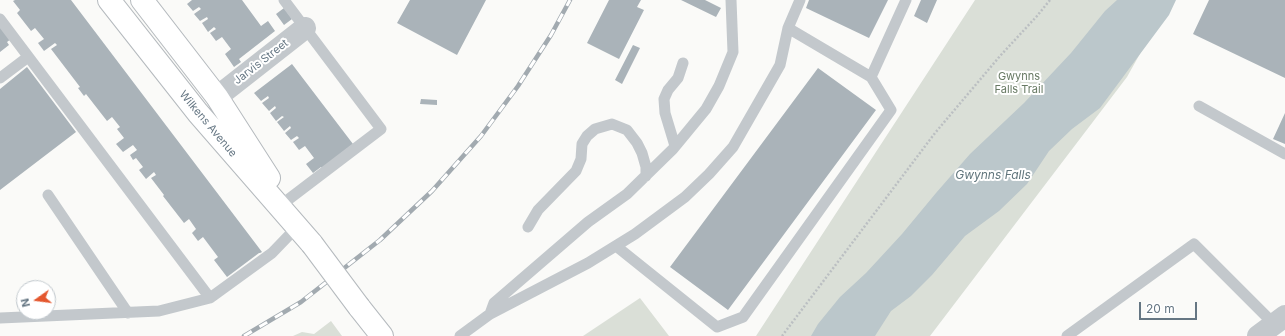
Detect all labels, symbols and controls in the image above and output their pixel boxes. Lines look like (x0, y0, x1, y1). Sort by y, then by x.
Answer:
street label: Jarvis Street (231, 37, 291, 87)
park label: Gwynns Falls Trail (995, 70, 1043, 96)
street label: Wilkens Avenue (176, 88, 240, 160)
water label: Gwynns Falls (955, 168, 1031, 182)
north arrow (16, 280, 56, 320)
scale bar (1141, 294, 1199, 320)
text: N (18, 297, 33, 308)
text: 20 m (1146, 301, 1175, 316)

